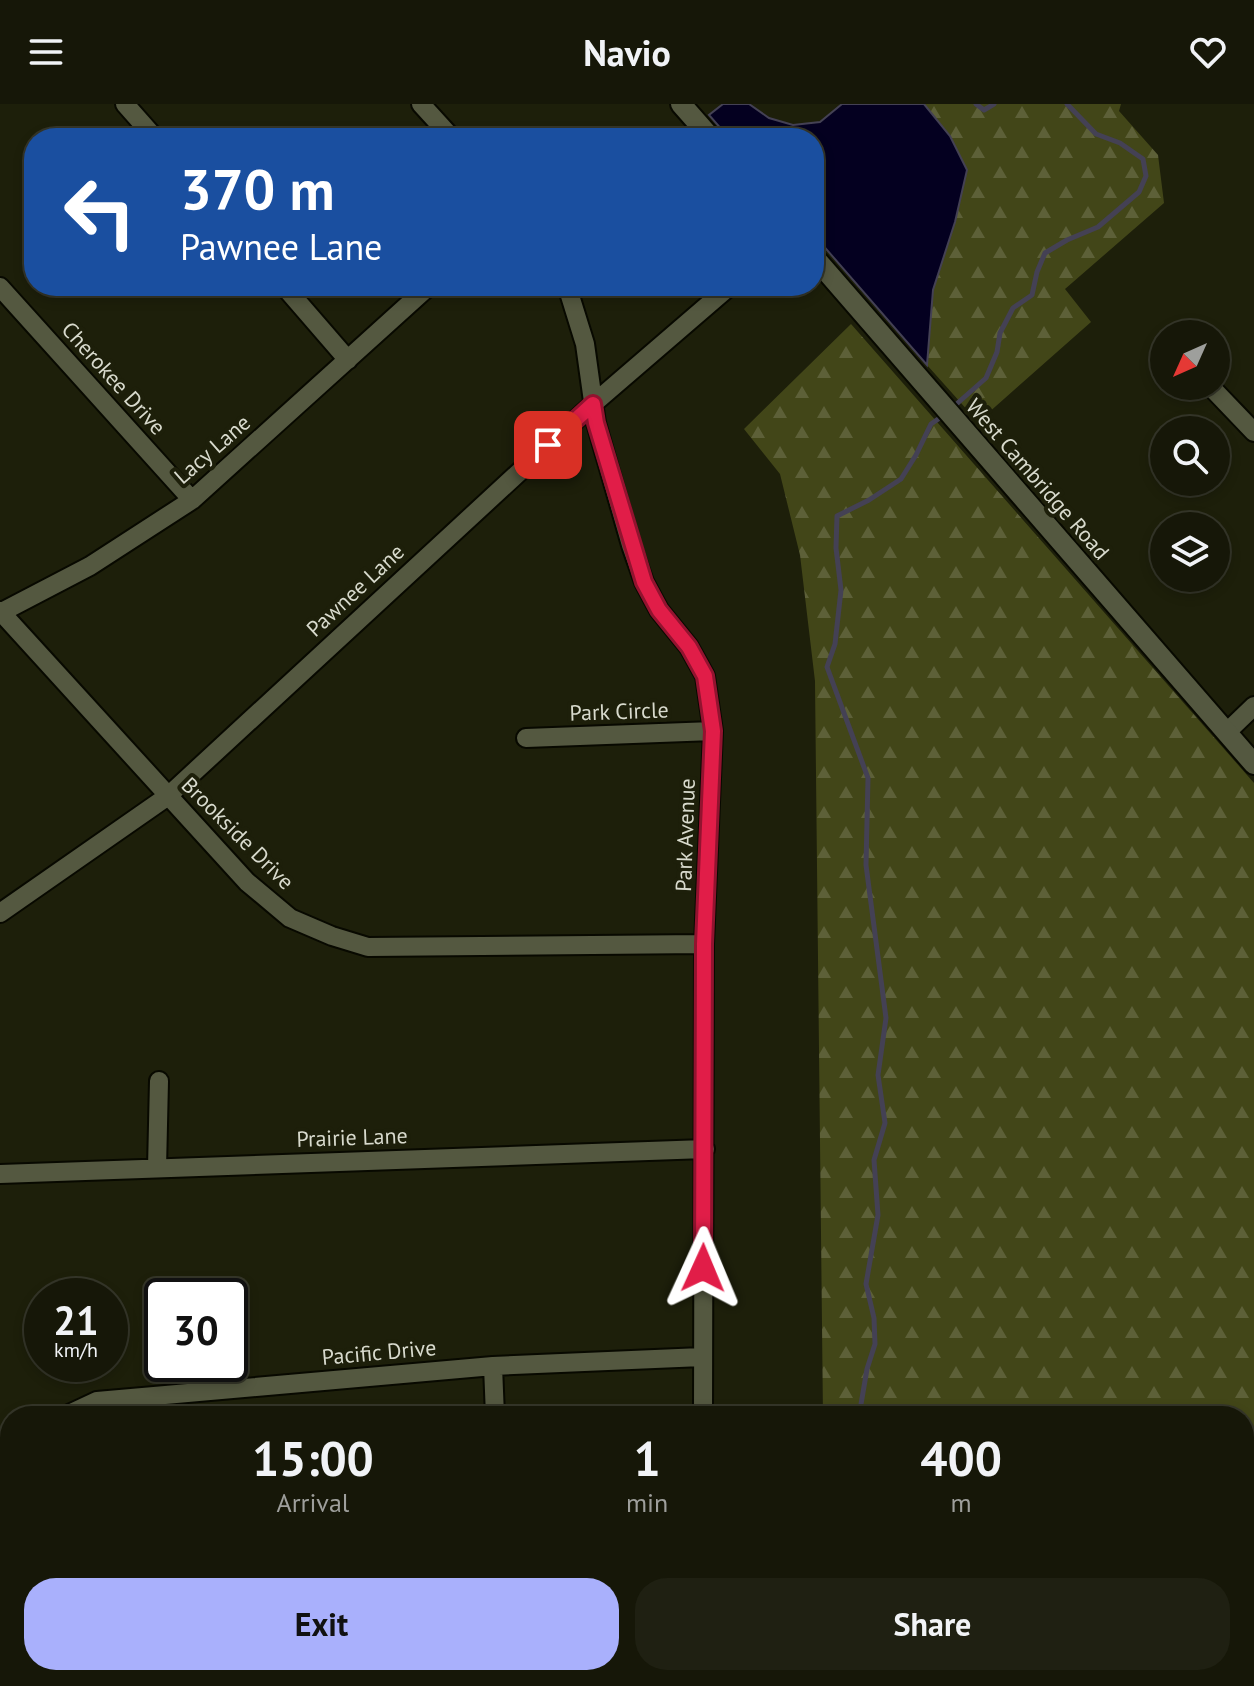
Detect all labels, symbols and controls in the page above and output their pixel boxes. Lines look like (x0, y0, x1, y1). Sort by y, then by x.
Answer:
text: Navio (583, 29, 671, 76)
icon: menu (24, 30, 68, 74)
icon: heart (1186, 30, 1230, 74)
text: 370 m (180, 153, 335, 225)
icon: left (48, 160, 152, 264)
text: Pawnee Lane (180, 223, 382, 270)
street label: Cherokee Drive (56, 316, 172, 440)
north arrow (1150, 320, 1230, 400)
map controls (1150, 320, 1230, 592)
street label: West Cambridge Road (960, 393, 1116, 565)
street label: Lacy Lane (168, 408, 256, 490)
pin (514, 411, 582, 479)
button: search (1150, 416, 1230, 496)
icon: arrive (526, 423, 570, 467)
button: layers (1150, 512, 1230, 592)
street label: Pawnee Lane (300, 538, 410, 642)
street label: Park Circle (569, 695, 669, 727)
street label: Brookside Drive (176, 771, 300, 895)
street label: Park Avenue (669, 778, 701, 892)
street label: Prairie Lane (296, 1121, 408, 1153)
position arrow (661, 1226, 745, 1310)
speed limit sign: 30 (144, 1278, 248, 1382)
text: 21 (53, 1294, 99, 1346)
street label: Pacific Drive (321, 1333, 437, 1371)
text: km/h (54, 1337, 98, 1363)
text: 15:00 (252, 1427, 374, 1489)
text: 1 (633, 1427, 661, 1489)
text: 400 (920, 1427, 1002, 1489)
text: Arrival (277, 1486, 349, 1519)
text: min (626, 1486, 668, 1519)
text: m (951, 1486, 972, 1519)
button: Exit (24, 1578, 619, 1670)
button: Share (635, 1578, 1230, 1670)

